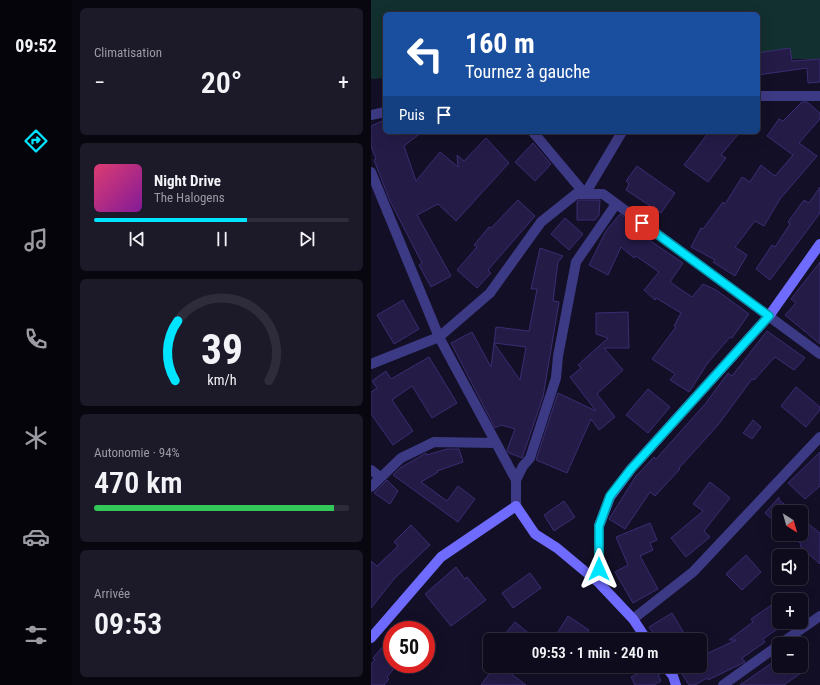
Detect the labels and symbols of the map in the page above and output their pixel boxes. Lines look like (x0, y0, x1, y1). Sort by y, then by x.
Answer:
pin (625, 206, 659, 240)
north arrow (772, 505, 808, 541)
position arrow (578, 548, 620, 590)
speed limit sign: 50 (383, 621, 435, 673)

